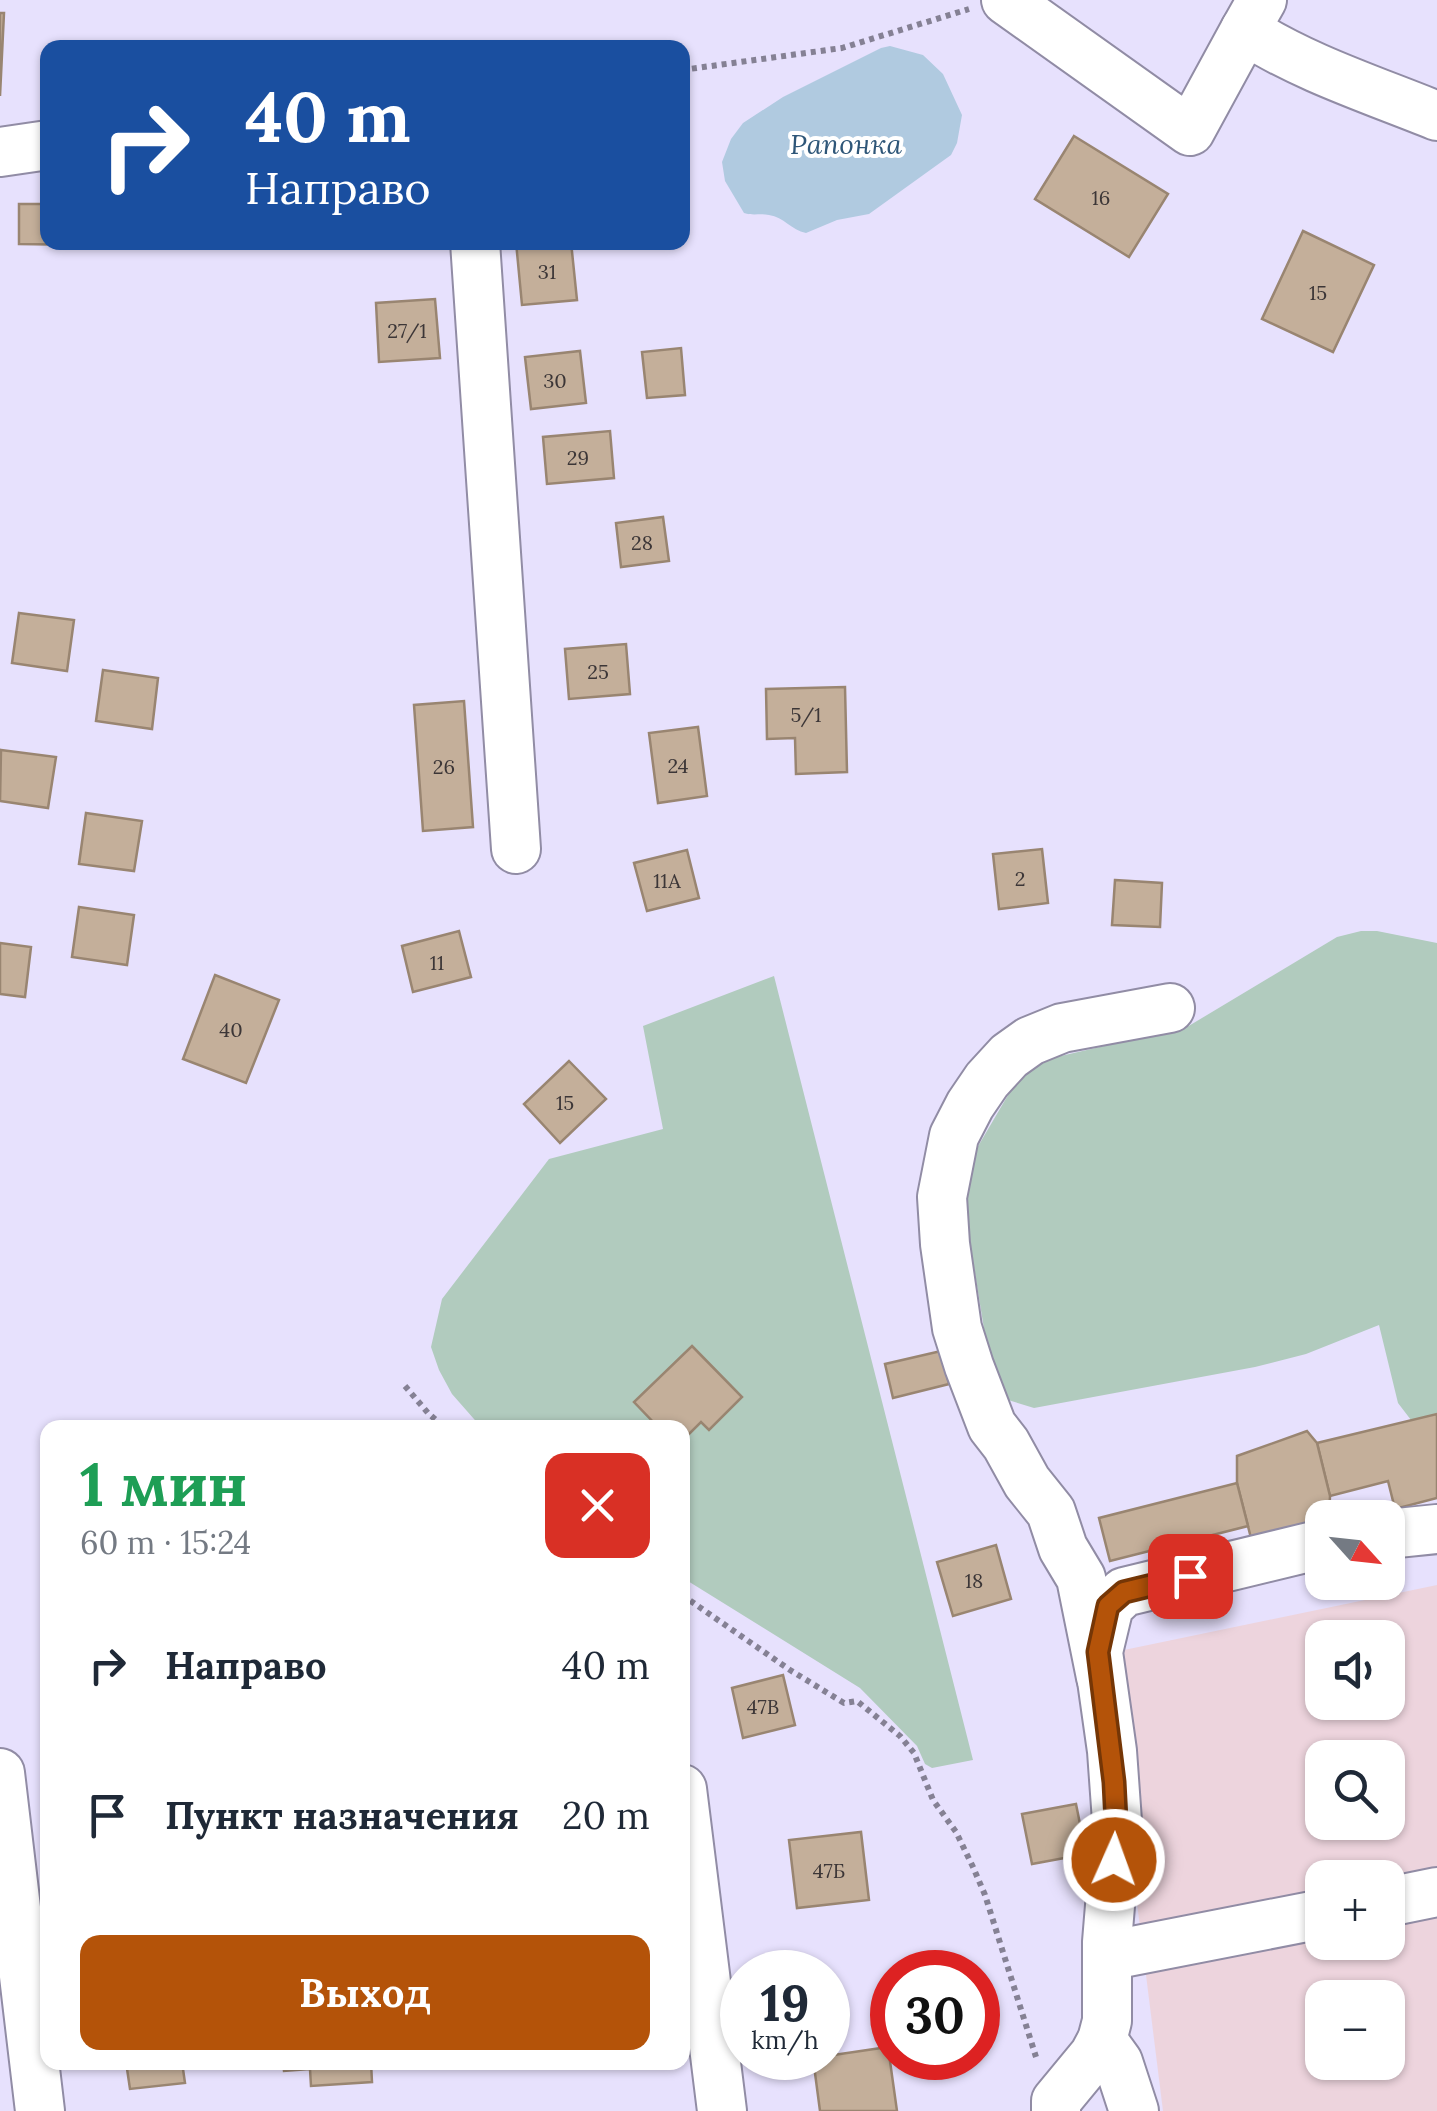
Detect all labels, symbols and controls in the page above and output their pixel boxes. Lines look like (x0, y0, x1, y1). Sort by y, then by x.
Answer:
text: 40 m (245, 72, 411, 161)
icon: right (80, 80, 210, 210)
water label: Рапонка (790, 126, 903, 162)
text: Направо (245, 159, 431, 216)
house number: 16 (1092, 185, 1110, 210)
house number: 31 (538, 259, 556, 284)
house number: 15 (1309, 280, 1327, 305)
house number: 27/1 (387, 318, 427, 344)
house number: 30 (543, 368, 567, 393)
house number: 29 (567, 445, 589, 470)
house number: 28 (631, 530, 653, 555)
house number: 25 (587, 659, 609, 684)
house number: 5/1 (790, 702, 822, 728)
house number: 24 (667, 753, 689, 778)
house number: 26 (433, 754, 455, 779)
house number: 2 (1015, 866, 1025, 891)
house number: 11А (653, 868, 681, 893)
house number: 11 (430, 950, 444, 975)
house number: 40 (219, 1017, 243, 1042)
house number: 15 (556, 1090, 574, 1115)
text: 1 мин (80, 1446, 248, 1522)
button: close (545, 1453, 650, 1558)
north arrow (1305, 1500, 1405, 1600)
map controls (1305, 1500, 1405, 2080)
text: 60 m · 15:24 (80, 1522, 251, 1563)
pin (1148, 1534, 1233, 1619)
icon: arrive (1163, 1549, 1218, 1604)
house number: 18 (965, 1568, 983, 1593)
button: sound (1305, 1620, 1405, 1720)
icon: right (80, 1638, 135, 1693)
text: Направо (165, 1641, 327, 1689)
text: 40 m (562, 1641, 650, 1689)
house number: 47В (747, 1694, 779, 1719)
button: search (1305, 1740, 1405, 1840)
icon: arrive (80, 1788, 135, 1843)
text: Пункт назначения (165, 1791, 519, 1839)
text: 20 m (562, 1791, 650, 1839)
position arrow (1062, 1808, 1166, 1912)
house number: 47Б (813, 1858, 845, 1883)
button: + (1305, 1860, 1405, 1960)
button: Выход (80, 1935, 650, 2050)
speed limit sign: 30 (870, 1950, 1000, 2080)
text: 19 (760, 1971, 810, 2035)
button: − (1305, 1980, 1405, 2080)
text: km/h (751, 2024, 819, 2056)

